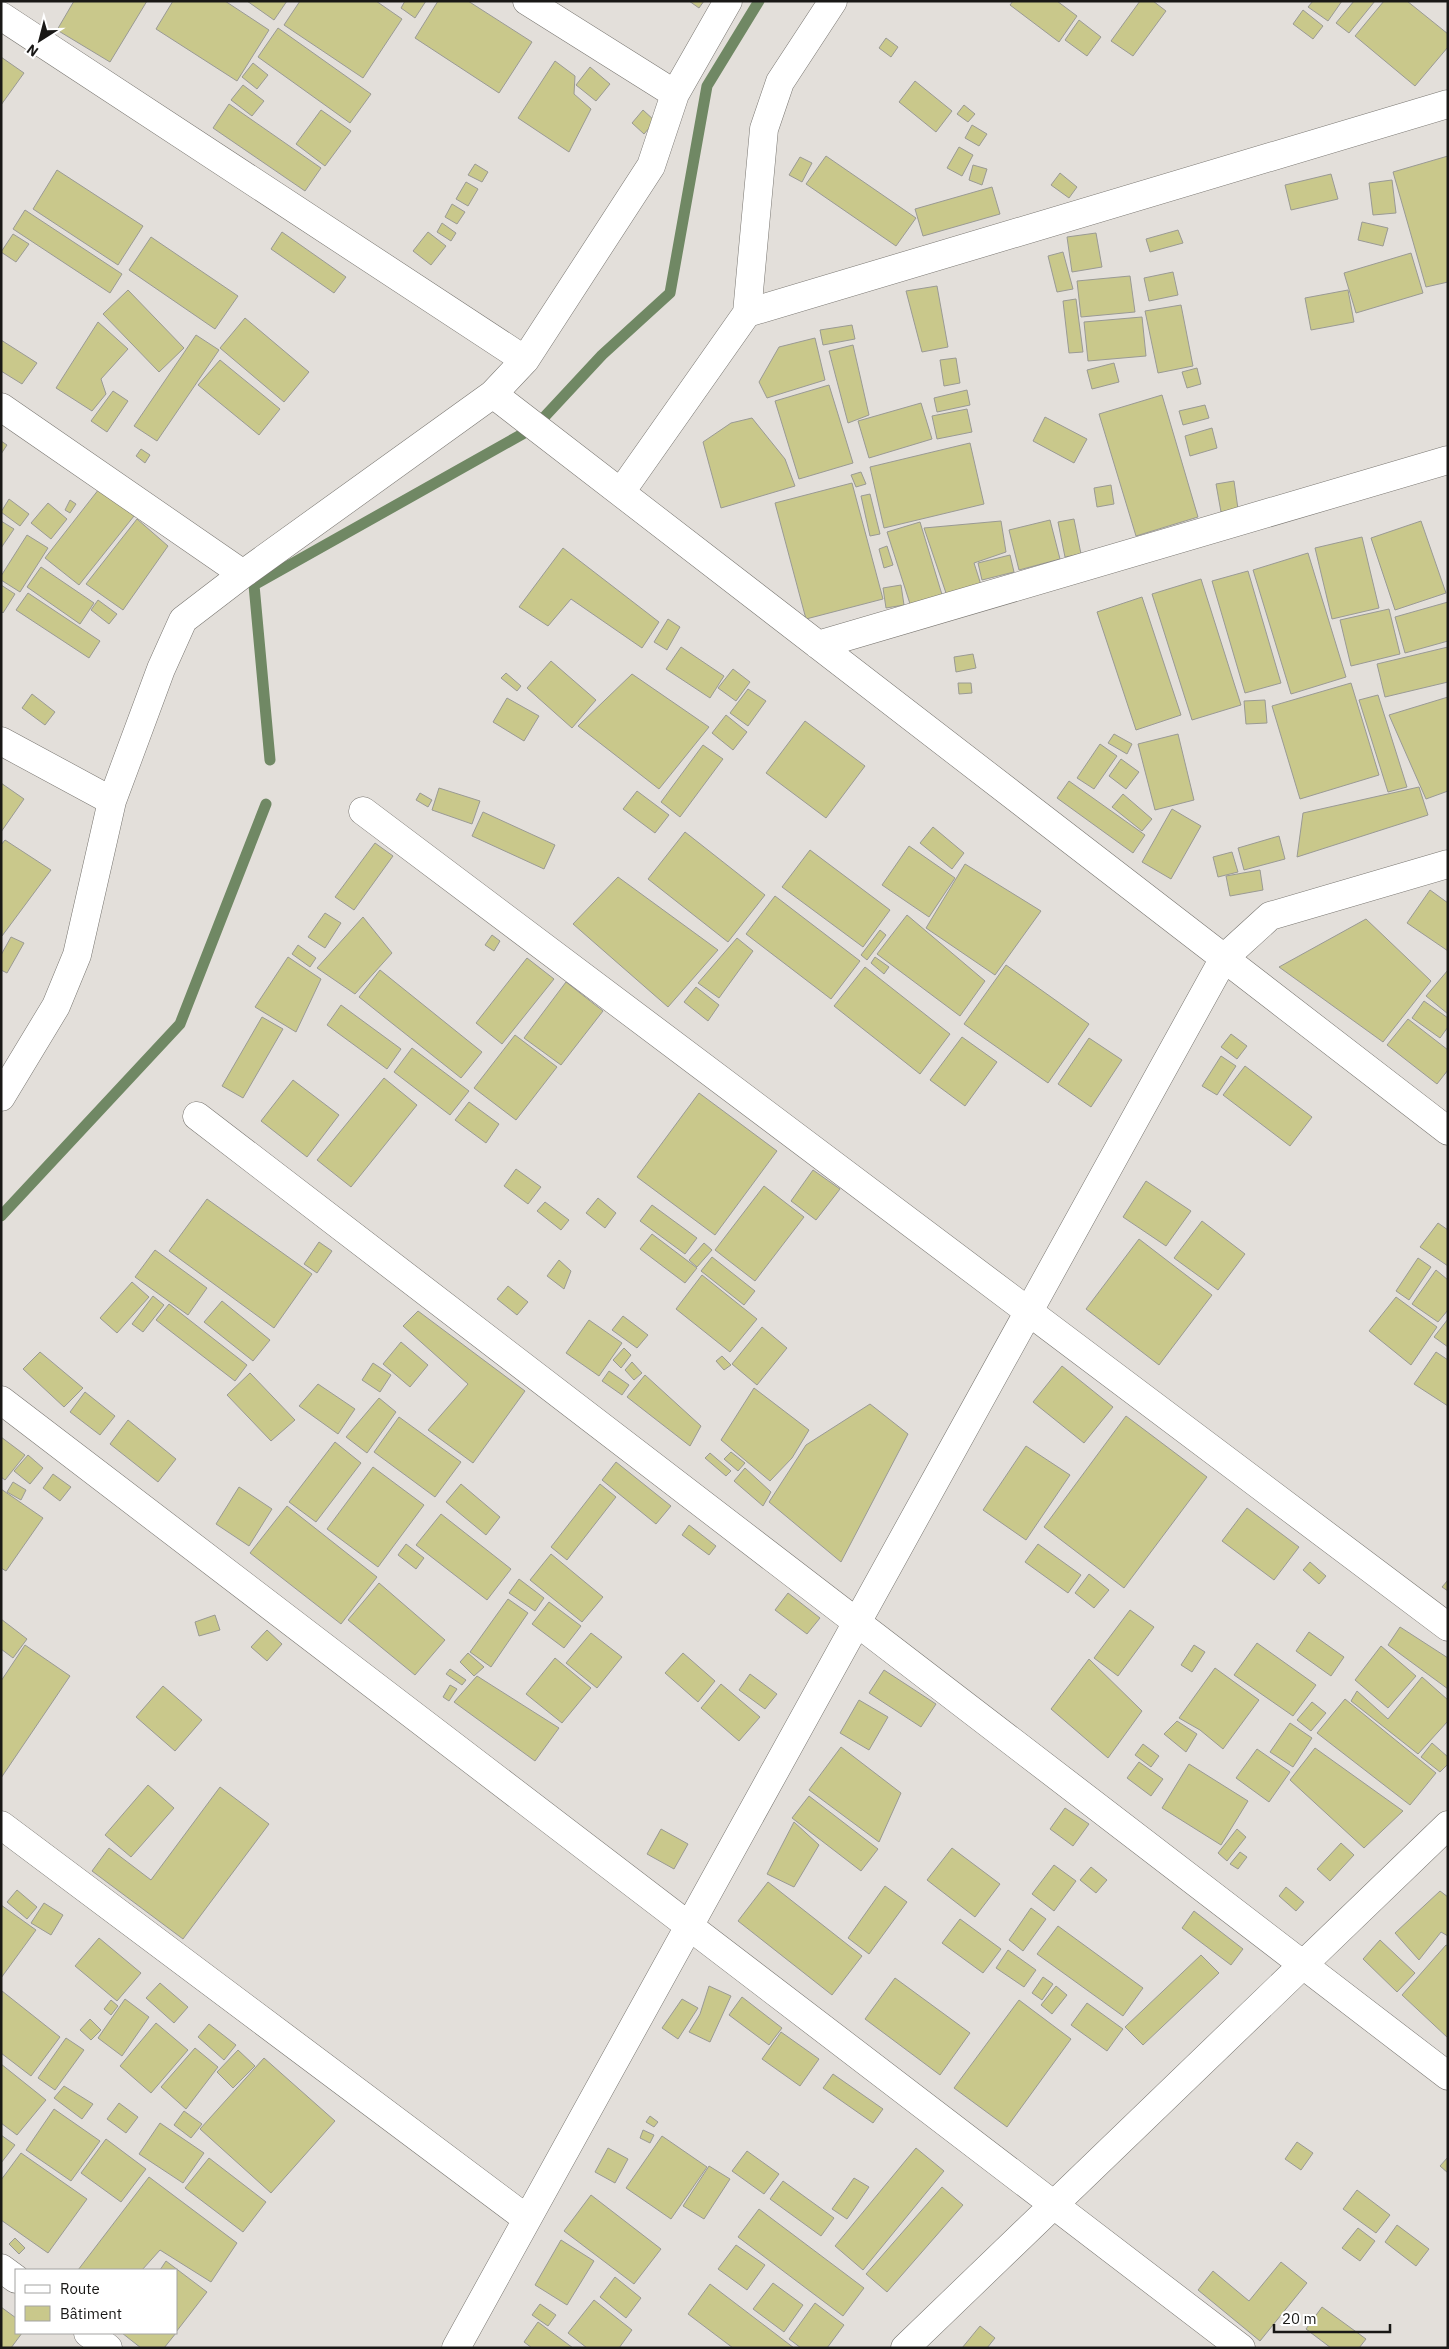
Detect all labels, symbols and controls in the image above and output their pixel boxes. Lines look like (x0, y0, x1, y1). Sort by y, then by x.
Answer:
north arrow (15, 15, 65, 65)
text: N (23, 40, 42, 61)
legend (15, 2269, 178, 2334)
text: Route (60, 2279, 100, 2298)
scale bar (1274, 2302, 1390, 2334)
text: Bâtiment (60, 2304, 122, 2323)
text: 20 m (1282, 2309, 1317, 2328)

